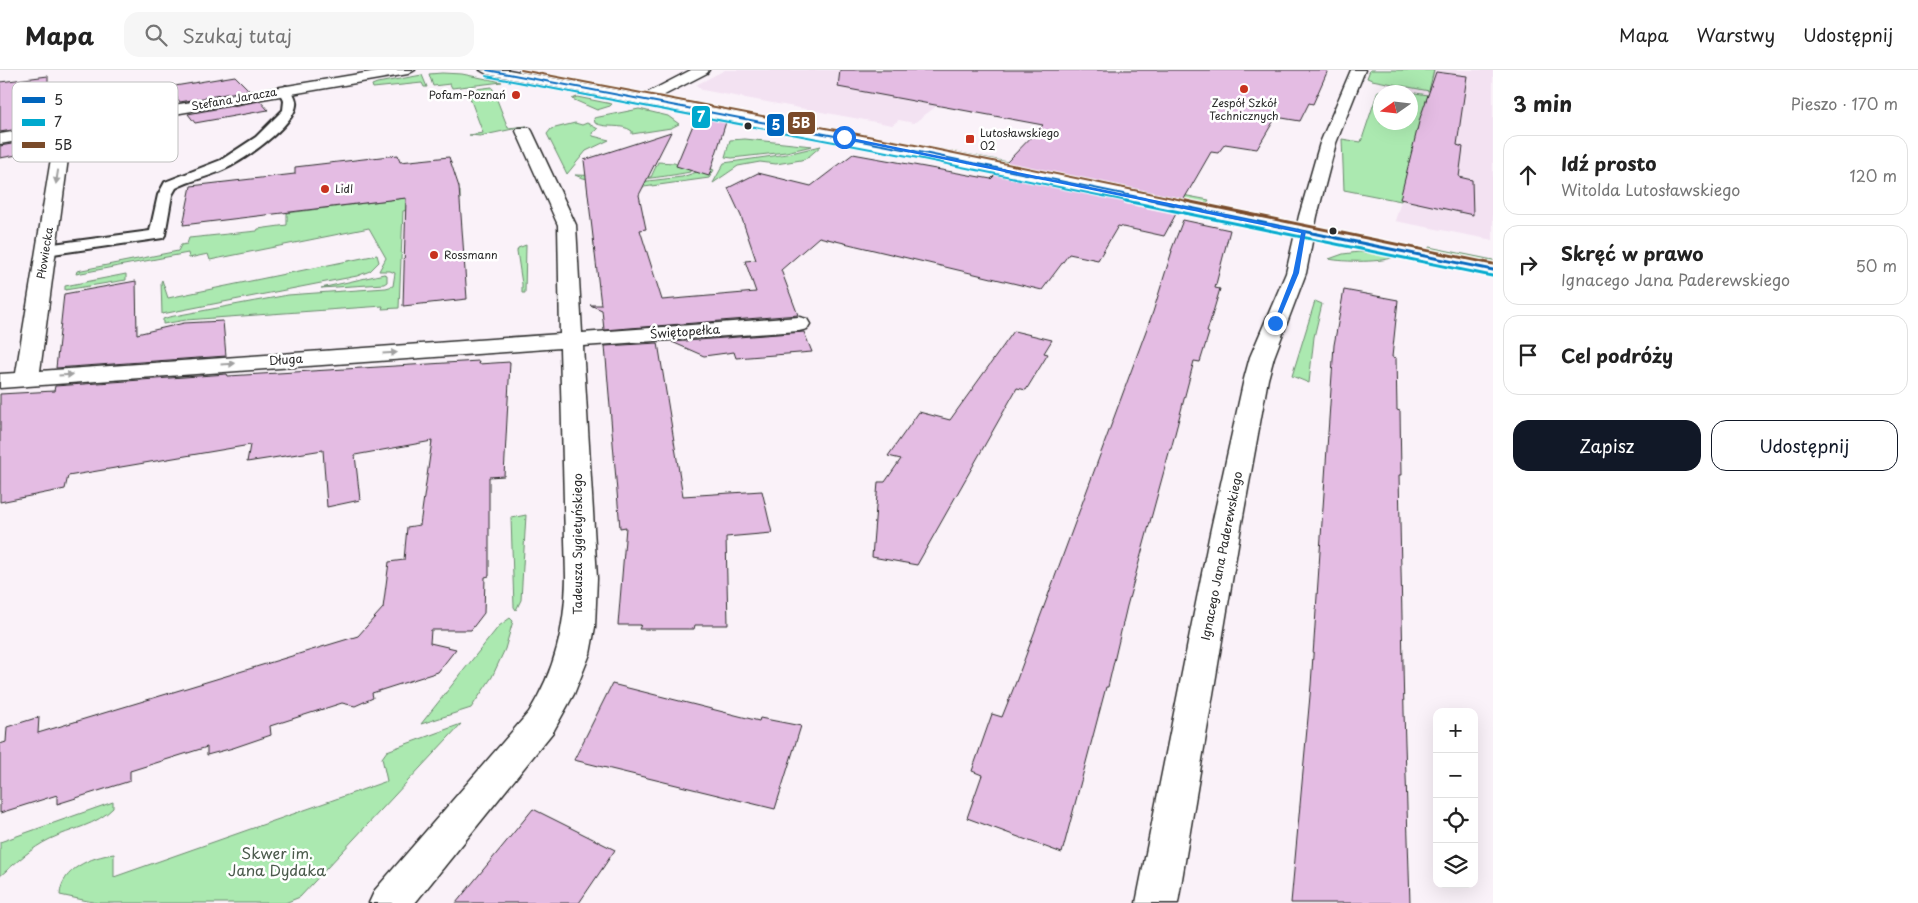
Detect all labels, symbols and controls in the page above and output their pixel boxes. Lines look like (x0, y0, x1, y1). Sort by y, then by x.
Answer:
search box (124, 12, 474, 57)
text: Mapa (25, 17, 94, 53)
icon: search (142, 21, 170, 49)
text: Szukaj tutaj (182, 21, 292, 49)
text: Mapa (1619, 21, 1669, 48)
text: Warstwy (1697, 21, 1775, 48)
text: Udostępnij (1803, 21, 1893, 48)
legend (12, 82, 178, 162)
street label: Stefana Jaracza (190, 83, 278, 114)
marker: Zespół Szkół Technicznych (1238, 83, 1250, 95)
north arrow (1373, 85, 1418, 130)
place label: Pofam-Poznań (429, 86, 506, 103)
text: 3 min (1513, 87, 1572, 119)
text: 5 (54, 89, 63, 110)
marker: Pofam-Poznań (510, 89, 522, 101)
text: Pieszo · 170 m (1791, 91, 1898, 115)
place label: Zespół Szkół Technicznych (1209, 94, 1279, 124)
line badge: 7 (691, 105, 711, 129)
text: 7 (697, 106, 706, 127)
text: 7 (54, 111, 62, 132)
line badge: 5B (787, 111, 816, 135)
text: 5B (792, 112, 810, 133)
line badge: 5 (766, 113, 785, 137)
text: 5 (772, 114, 781, 135)
unlabelled marker (743, 121, 753, 131)
place label: Lutosławskiego 02 (980, 124, 1059, 154)
route start (833, 126, 856, 149)
marker: Lutosławskiego 02 (964, 133, 976, 145)
text: 5B (54, 134, 72, 155)
text: Idź prosto (1561, 149, 1657, 177)
icon: ahead (1514, 161, 1542, 189)
text: 120 m (1850, 163, 1897, 187)
one-way arrow (53, 169, 61, 185)
text: Witolda Lutosławskiego (1561, 177, 1740, 201)
place label: Lidl (335, 180, 353, 197)
marker: Lidl (319, 183, 331, 195)
street label: Płowiecka (32, 226, 57, 280)
unlabelled marker (1328, 226, 1338, 236)
text: Skręć w prawo (1561, 239, 1704, 267)
place label: Rossmann (444, 246, 498, 263)
marker: Rossmann (428, 249, 440, 261)
icon: right (1514, 251, 1542, 279)
text: 50 m (1856, 253, 1897, 277)
text: Ignacego Jana Paderewskiego (1561, 267, 1790, 291)
route end (1264, 312, 1287, 335)
street label: Świętopełka (649, 320, 721, 342)
icon: arrive (1514, 341, 1542, 369)
text: Cel podróży (1561, 341, 1673, 369)
one-way arrow (382, 348, 398, 356)
street label: Długa (268, 349, 304, 369)
one-way arrow (220, 360, 236, 368)
one-way arrow (58, 371, 74, 379)
button: Zapisz (1513, 420, 1701, 471)
button: Udostępnij (1711, 420, 1898, 471)
street label: Ignacego Jana Paderewskiego (1196, 470, 1246, 642)
street label: Tadeusza Sygietyńskiego (568, 473, 586, 615)
map controls (1433, 708, 1478, 888)
button: + (1433, 708, 1478, 753)
button: − (1433, 753, 1478, 798)
button: locate (1433, 798, 1478, 843)
park label: Skwer im. Jana Dydaka (228, 841, 326, 881)
button: layers (1433, 843, 1478, 888)

